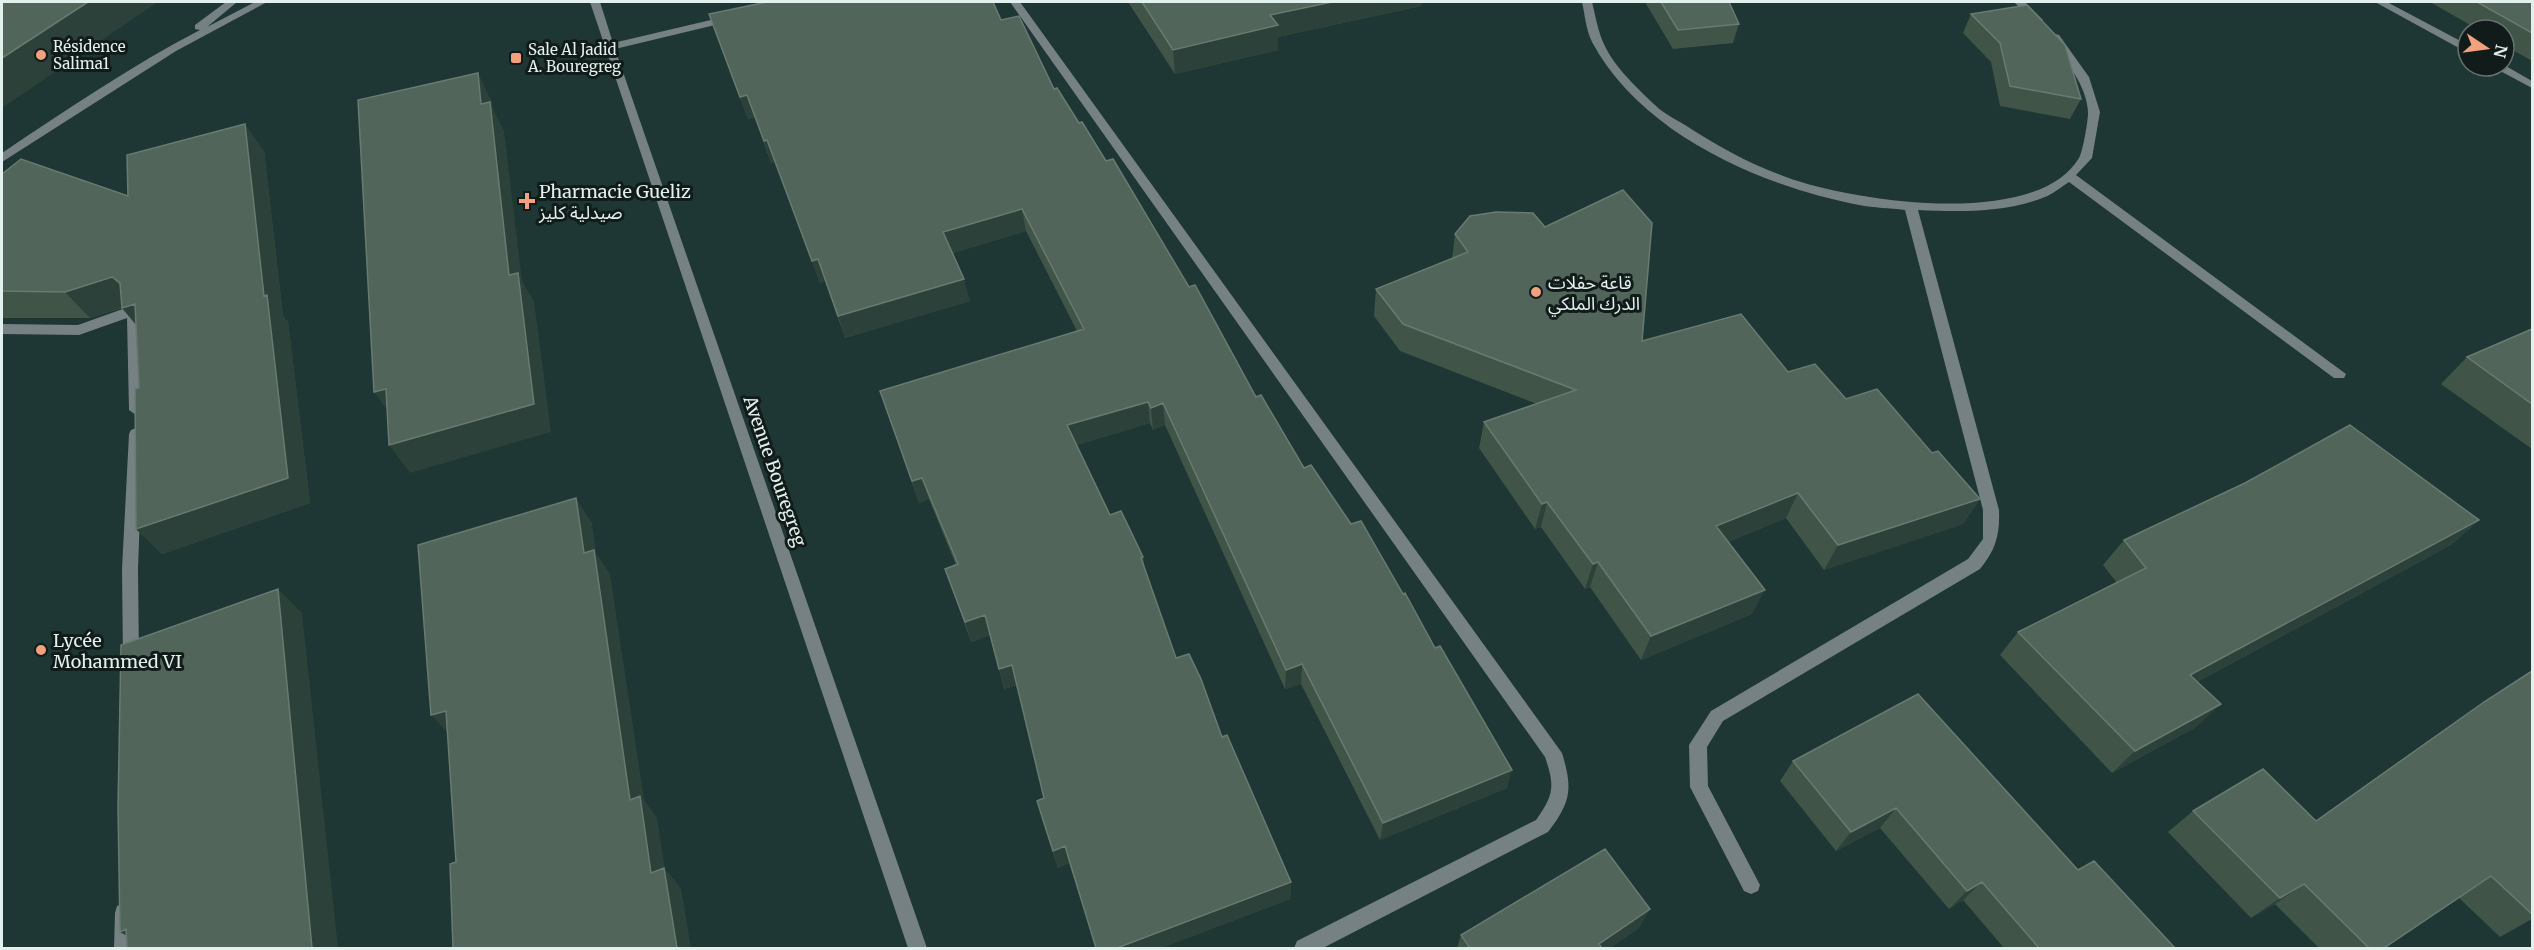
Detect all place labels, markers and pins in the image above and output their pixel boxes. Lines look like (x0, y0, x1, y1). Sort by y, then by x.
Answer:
place label: Résidence Salima1 (53, 37, 126, 73)
place label: Sale Al Jadid A. Bouregreg (527, 40, 621, 76)
marker: Résidence Salima1 (34, 48, 48, 62)
marker: Sale Al Jadid A. Bouregreg (509, 51, 523, 65)
place label: Pharmacie Gueliz صيدلية كليز (538, 180, 691, 224)
marker: Pharmacie Gueliz صيدلية كليز (520, 194, 534, 208)
place label: قاعة حفلات الدرك الملكي (1548, 271, 1640, 317)
marker: قاعة حفلات الدرك الملكي (1529, 285, 1543, 299)
place label: Lycée Mohammed VI (53, 629, 182, 673)
marker: Lycée Mohammed VI (34, 643, 48, 657)

